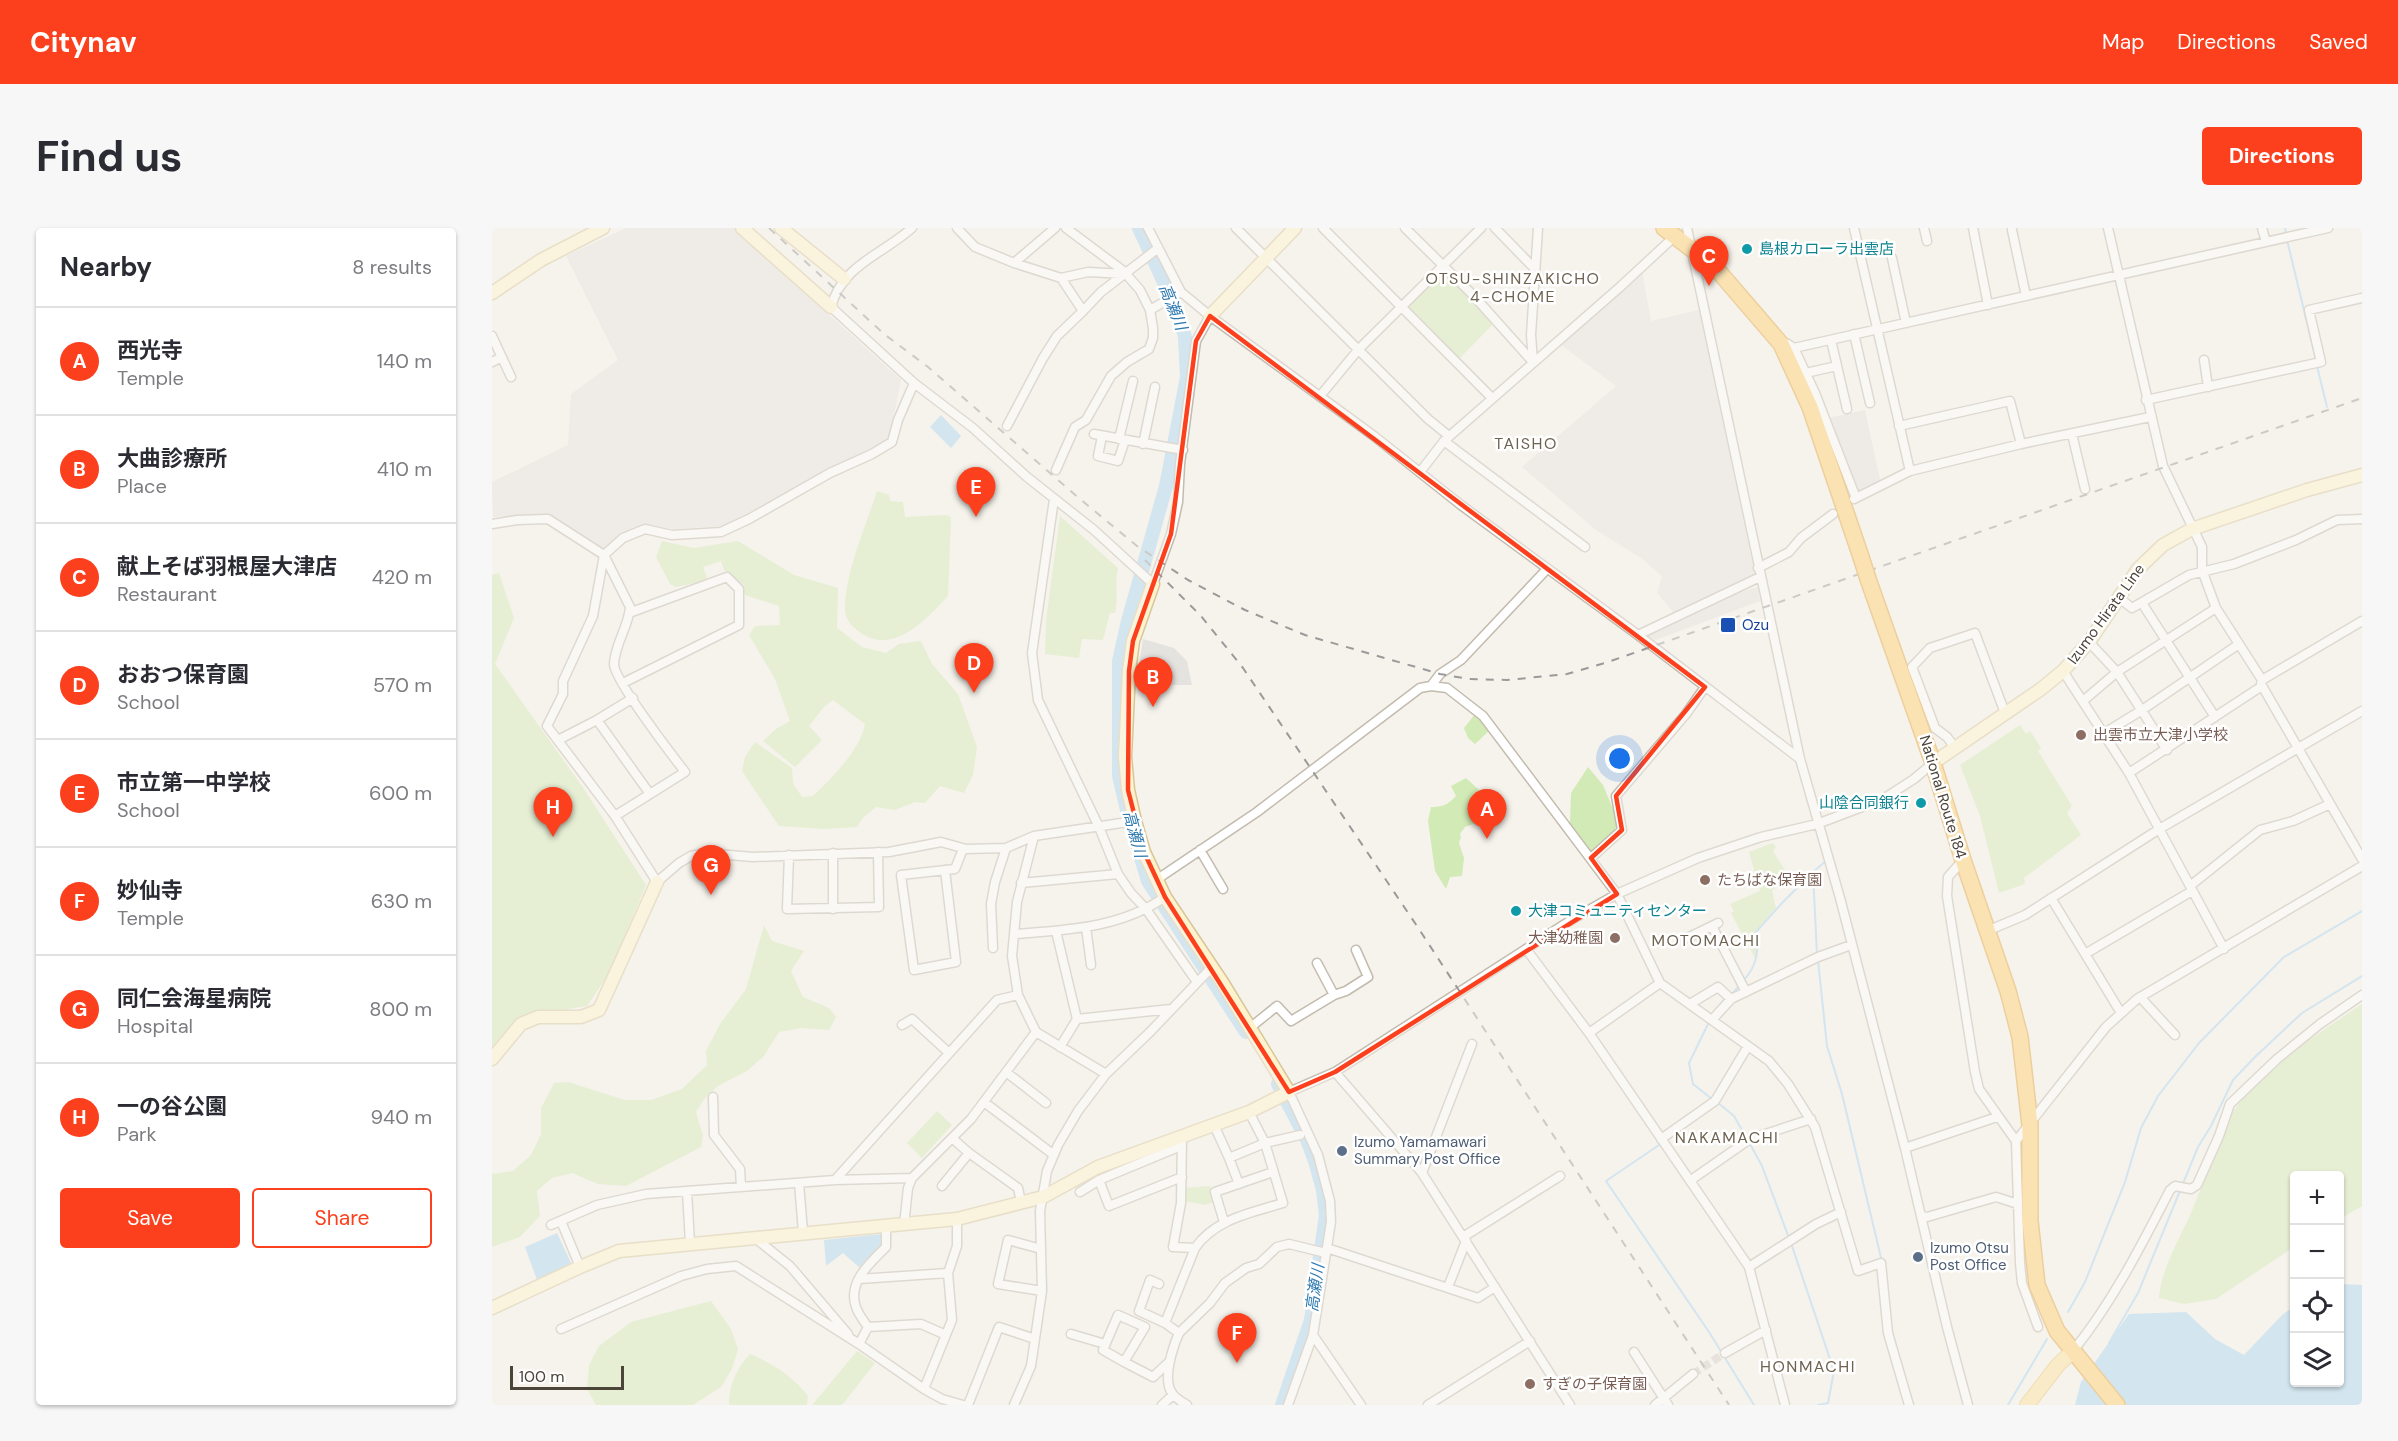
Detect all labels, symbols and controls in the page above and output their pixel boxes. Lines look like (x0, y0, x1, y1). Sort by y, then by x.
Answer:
text: Citynav (30, 24, 136, 61)
text: Map (2102, 28, 2144, 56)
text: Directions (2177, 28, 2276, 56)
text: Saved (2309, 28, 2368, 56)
button: Directions (2202, 127, 2362, 185)
text: Find us (36, 129, 182, 184)
pin: C (1690, 236, 1728, 286)
place label: 島根カローラ出雲店 (1759, 239, 1894, 259)
marker: 島根カローラ出雲店 (1740, 242, 1754, 256)
text: Nearby (60, 250, 152, 284)
text: 8 results (352, 254, 432, 280)
district label: OTSU-SHINZAKICHO 4-CHOME (1425, 268, 1601, 307)
water label: 高瀬川 (1154, 281, 1192, 335)
text: 西光寺 (117, 336, 183, 365)
text: A (72, 348, 87, 374)
text: 140 m (377, 348, 432, 374)
text: Temple (117, 365, 184, 391)
district label: TAISHO (1494, 433, 1558, 454)
text: 大曲診療所 (117, 444, 227, 473)
text: B (73, 456, 86, 482)
text: 410 m (377, 456, 432, 482)
pin: E (956, 468, 996, 517)
text: Place (117, 473, 167, 499)
text: 献上そば羽根屋大津店 (117, 552, 337, 581)
street label: Izumo Hirata Line (2063, 560, 2149, 668)
text: C (72, 564, 87, 590)
text: 420 m (372, 564, 432, 590)
text: Restaurant (117, 581, 217, 607)
place label: Ozu (1742, 615, 1769, 635)
marker: Ozu (1719, 616, 1737, 634)
pin: D (954, 644, 994, 693)
pin: B (1134, 658, 1172, 707)
text: おおつ保育園 (117, 660, 249, 689)
text: D (72, 672, 87, 698)
text: 570 m (373, 672, 432, 698)
text: School (117, 689, 180, 715)
place label: 出雲市立大津小学校 (2093, 725, 2228, 745)
marker: 出雲市立大津小学校 (2074, 728, 2088, 742)
street label: National Route 184 (1915, 733, 1971, 861)
your location (1605, 744, 1634, 773)
text: 市立第一中学校 (117, 768, 271, 797)
text: E (74, 780, 85, 806)
text: 600 m (369, 780, 432, 806)
pin: H (534, 788, 572, 837)
pin: A (1468, 790, 1506, 839)
place label: 山陰合同銀行 (1819, 793, 1909, 813)
marker: 山陰合同銀行 (1914, 796, 1928, 810)
text: School (117, 797, 180, 823)
water label: 高瀬川 (1119, 808, 1152, 862)
pin: G (692, 846, 730, 895)
place label: たちばな保育園 (1717, 870, 1822, 890)
marker: たちばな保育園 (1698, 873, 1712, 887)
text: 妙仙寺 (117, 876, 183, 905)
text: F (74, 888, 85, 914)
text: 630 m (371, 888, 432, 914)
place label: 大津コミュニティセンター (1528, 901, 1707, 921)
marker: 大津コミュニティセンター (1509, 904, 1523, 918)
text: Temple (117, 905, 184, 931)
place label: 大津幼稚園 (1528, 928, 1603, 948)
district label: MOTOMACHI (1651, 930, 1761, 951)
marker: 大津幼稚園 (1608, 931, 1622, 945)
text: 同仁会海星病院 (117, 984, 271, 1013)
text: G (72, 996, 87, 1022)
text: 800 m (369, 996, 432, 1022)
text: Hospital (117, 1013, 193, 1039)
text: 一の谷公園 (117, 1092, 227, 1121)
text: H (72, 1104, 87, 1130)
text: 940 m (370, 1104, 432, 1130)
text: Park (117, 1121, 157, 1147)
district label: NAKAMACHI (1675, 1127, 1779, 1148)
place label: Izumo Yamamawari Summary Post Office (1354, 1132, 1501, 1169)
marker: Izumo Yamamawari Summary Post Office (1335, 1144, 1349, 1158)
map controls (2290, 1171, 2344, 1387)
button: + (2290, 1171, 2344, 1225)
button: Save (60, 1188, 240, 1248)
button: Share (252, 1188, 432, 1248)
button: − (2290, 1225, 2344, 1279)
place label: Izumo Otsu Post Office (1930, 1238, 2009, 1275)
marker: Izumo Otsu Post Office (1911, 1250, 1925, 1264)
water label: 高瀬川 (1301, 1261, 1329, 1313)
button: locate (2290, 1279, 2344, 1333)
pin: F (1218, 1314, 1256, 1363)
button: layers (2290, 1333, 2344, 1387)
district label: HONMACHI (1760, 1356, 1856, 1377)
scale bar (510, 1363, 624, 1390)
text: 100 m (519, 1366, 564, 1387)
place label: すぎの子保育園 (1542, 1374, 1647, 1394)
marker: すぎの子保育園 (1523, 1377, 1537, 1391)

